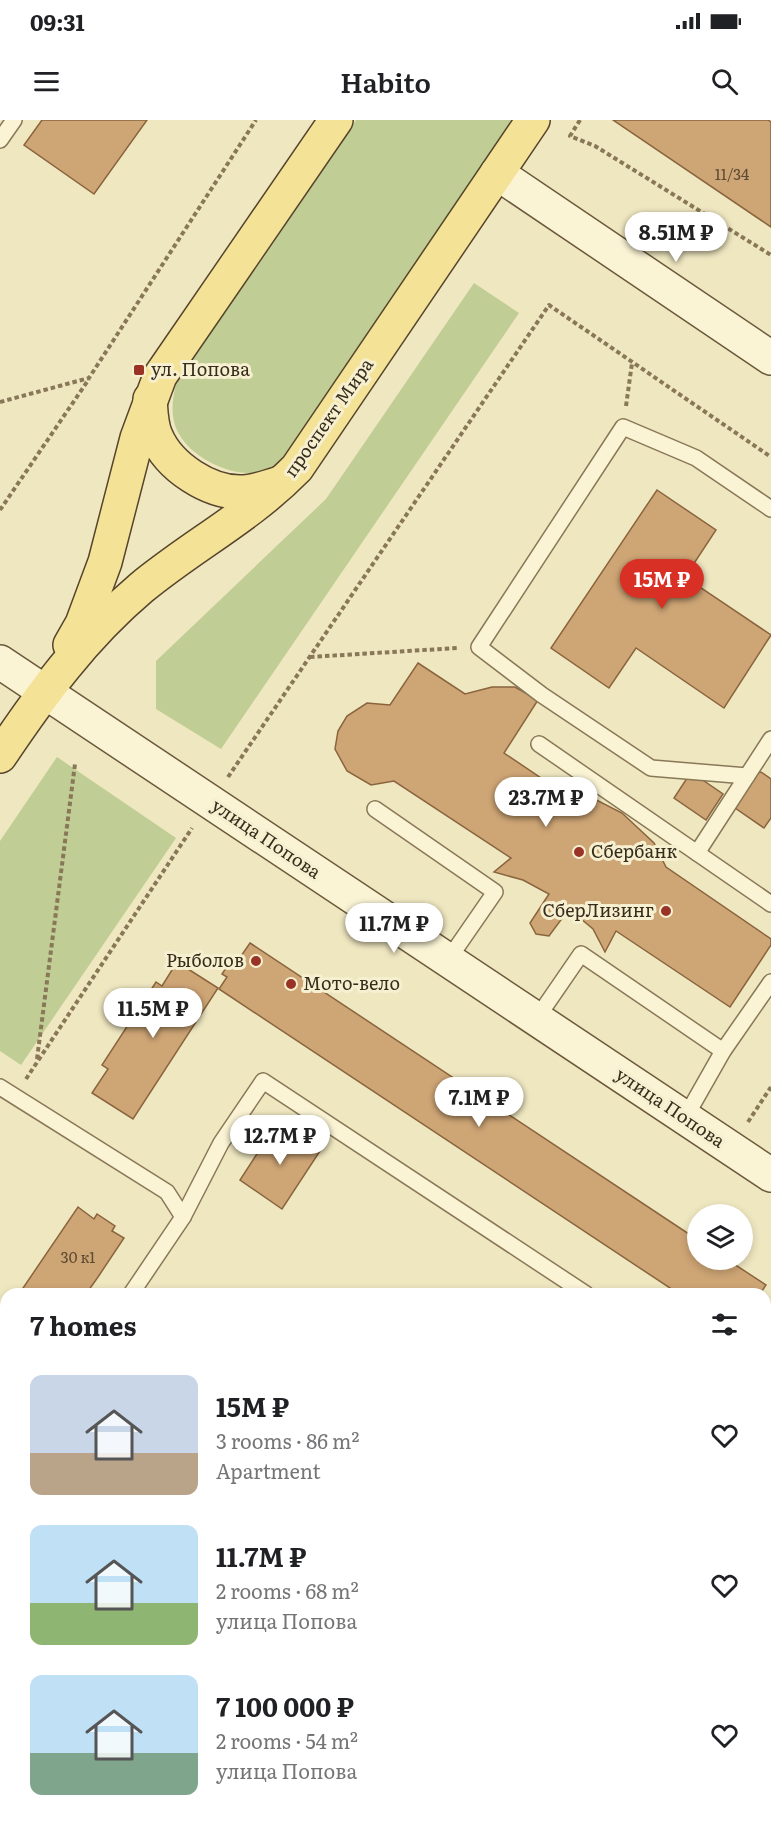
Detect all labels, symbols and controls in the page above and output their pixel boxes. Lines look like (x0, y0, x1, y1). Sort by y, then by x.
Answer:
text: 09:31 (30, 5, 85, 38)
text: Habito (340, 61, 431, 101)
icon: menu (30, 65, 63, 98)
icon: search (708, 65, 741, 98)
house number: 11/34 (715, 162, 749, 185)
pin: 8.51M ₽ (621, 212, 731, 263)
text: 8.51M ₽ (639, 216, 713, 246)
street label: проспект Мира (277, 352, 379, 482)
place label: ул. Попова (151, 355, 250, 382)
marker: ул. Попова (132, 363, 146, 377)
pin: 15M ₽ (620, 559, 704, 610)
text: 15M ₽ (634, 563, 690, 593)
pin: 23.7M ₽ (491, 777, 601, 828)
text: 23.7M ₽ (509, 781, 583, 811)
street label: улица Попова (207, 791, 327, 885)
place label: Сбербанк (591, 837, 678, 864)
marker: Сбербанк (572, 845, 586, 859)
place label: СберЛизинг (543, 896, 654, 923)
pin: 11.7M ₽ (339, 903, 449, 954)
marker: СберЛизинг (659, 904, 673, 918)
text: 11.7M ₽ (359, 907, 429, 937)
place label: Рыболов (166, 946, 244, 973)
marker: Рыболов (249, 954, 263, 968)
place label: Мото-вело (303, 969, 400, 996)
marker: Мото-вело (284, 977, 298, 991)
pin: 11.5M ₽ (98, 988, 208, 1039)
text: 11.5M ₽ (117, 992, 189, 1022)
street label: улица Попова (611, 1060, 731, 1154)
pin: 7.1M ₽ (430, 1077, 528, 1128)
text: 7.1M ₽ (449, 1081, 509, 1111)
pin: 12.7M ₽ (225, 1115, 335, 1166)
text: 12.7M ₽ (244, 1119, 316, 1149)
map controls (687, 1204, 753, 1270)
button: layers (687, 1204, 753, 1270)
house number: 30 к1 (61, 1245, 95, 1268)
text: 7 homes (30, 1305, 136, 1344)
icon: filters (708, 1308, 741, 1341)
text: 15M ₽ (216, 1386, 289, 1425)
icon: home (78, 1399, 150, 1471)
icon: heart (708, 1419, 741, 1452)
text: 3 rooms · 86 m² (216, 1425, 359, 1455)
text: Apartment (216, 1455, 321, 1485)
text: 11.7M ₽ (216, 1536, 306, 1575)
icon: home (78, 1549, 150, 1621)
icon: heart (708, 1569, 741, 1602)
text: 2 rooms · 68 m² (216, 1575, 359, 1605)
text: улица Попова (216, 1605, 357, 1635)
text: 7 100 000 ₽ (216, 1686, 354, 1725)
icon: home (78, 1699, 150, 1771)
icon: heart (708, 1719, 741, 1752)
text: 2 rooms · 54 m² (216, 1725, 358, 1755)
text: улица Попова (216, 1755, 357, 1785)

